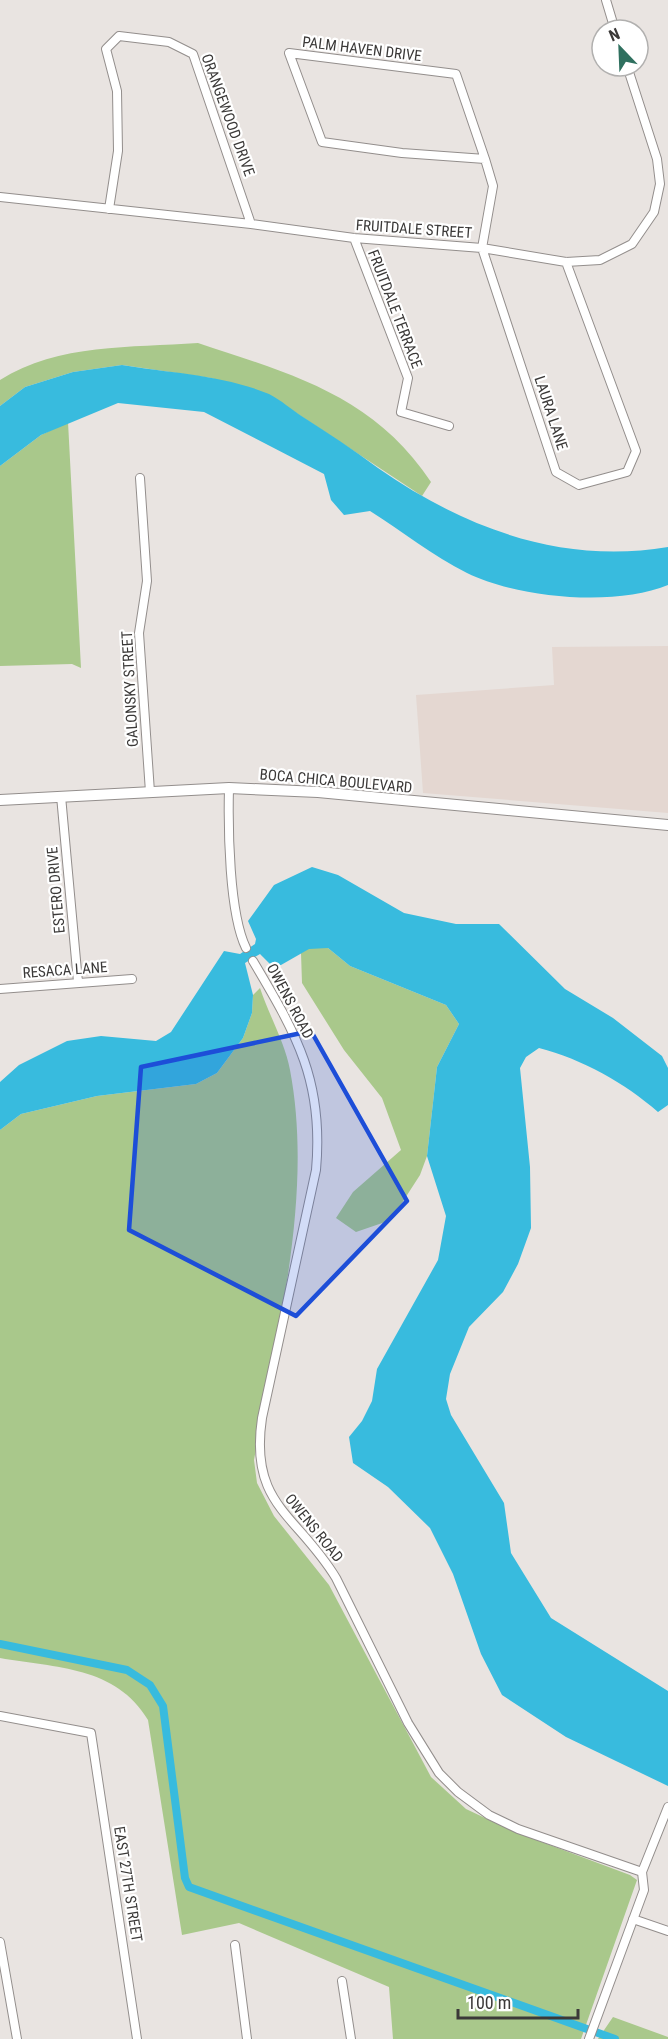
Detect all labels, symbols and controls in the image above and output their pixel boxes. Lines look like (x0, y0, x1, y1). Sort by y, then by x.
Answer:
north arrow (590, 18, 650, 78)
text: N (606, 24, 623, 45)
street label: PALM HAVEN DRIVE (301, 33, 423, 65)
street label: ORANGEWOOD DRIVE (198, 51, 258, 179)
street label: FRUITDALE STREET (355, 216, 473, 242)
street label: FRUITDALE TERRACE (364, 247, 426, 371)
street label: LAURA LANE (531, 374, 571, 452)
street label: GALONSKY STREET (118, 630, 142, 747)
street label: BOCA CHICA BOULEVARD (259, 765, 413, 797)
street label: ESTERO DRIVE (43, 846, 69, 934)
street label: RESACA LANE (22, 958, 108, 982)
street label: OWENS ROAD (263, 960, 317, 1042)
street label: OWENS ROAD (281, 1490, 347, 1566)
street label: EAST 27TH STREET (110, 1825, 146, 1943)
scale bar (458, 1982, 578, 2020)
text: 100 m (467, 1992, 511, 2013)

